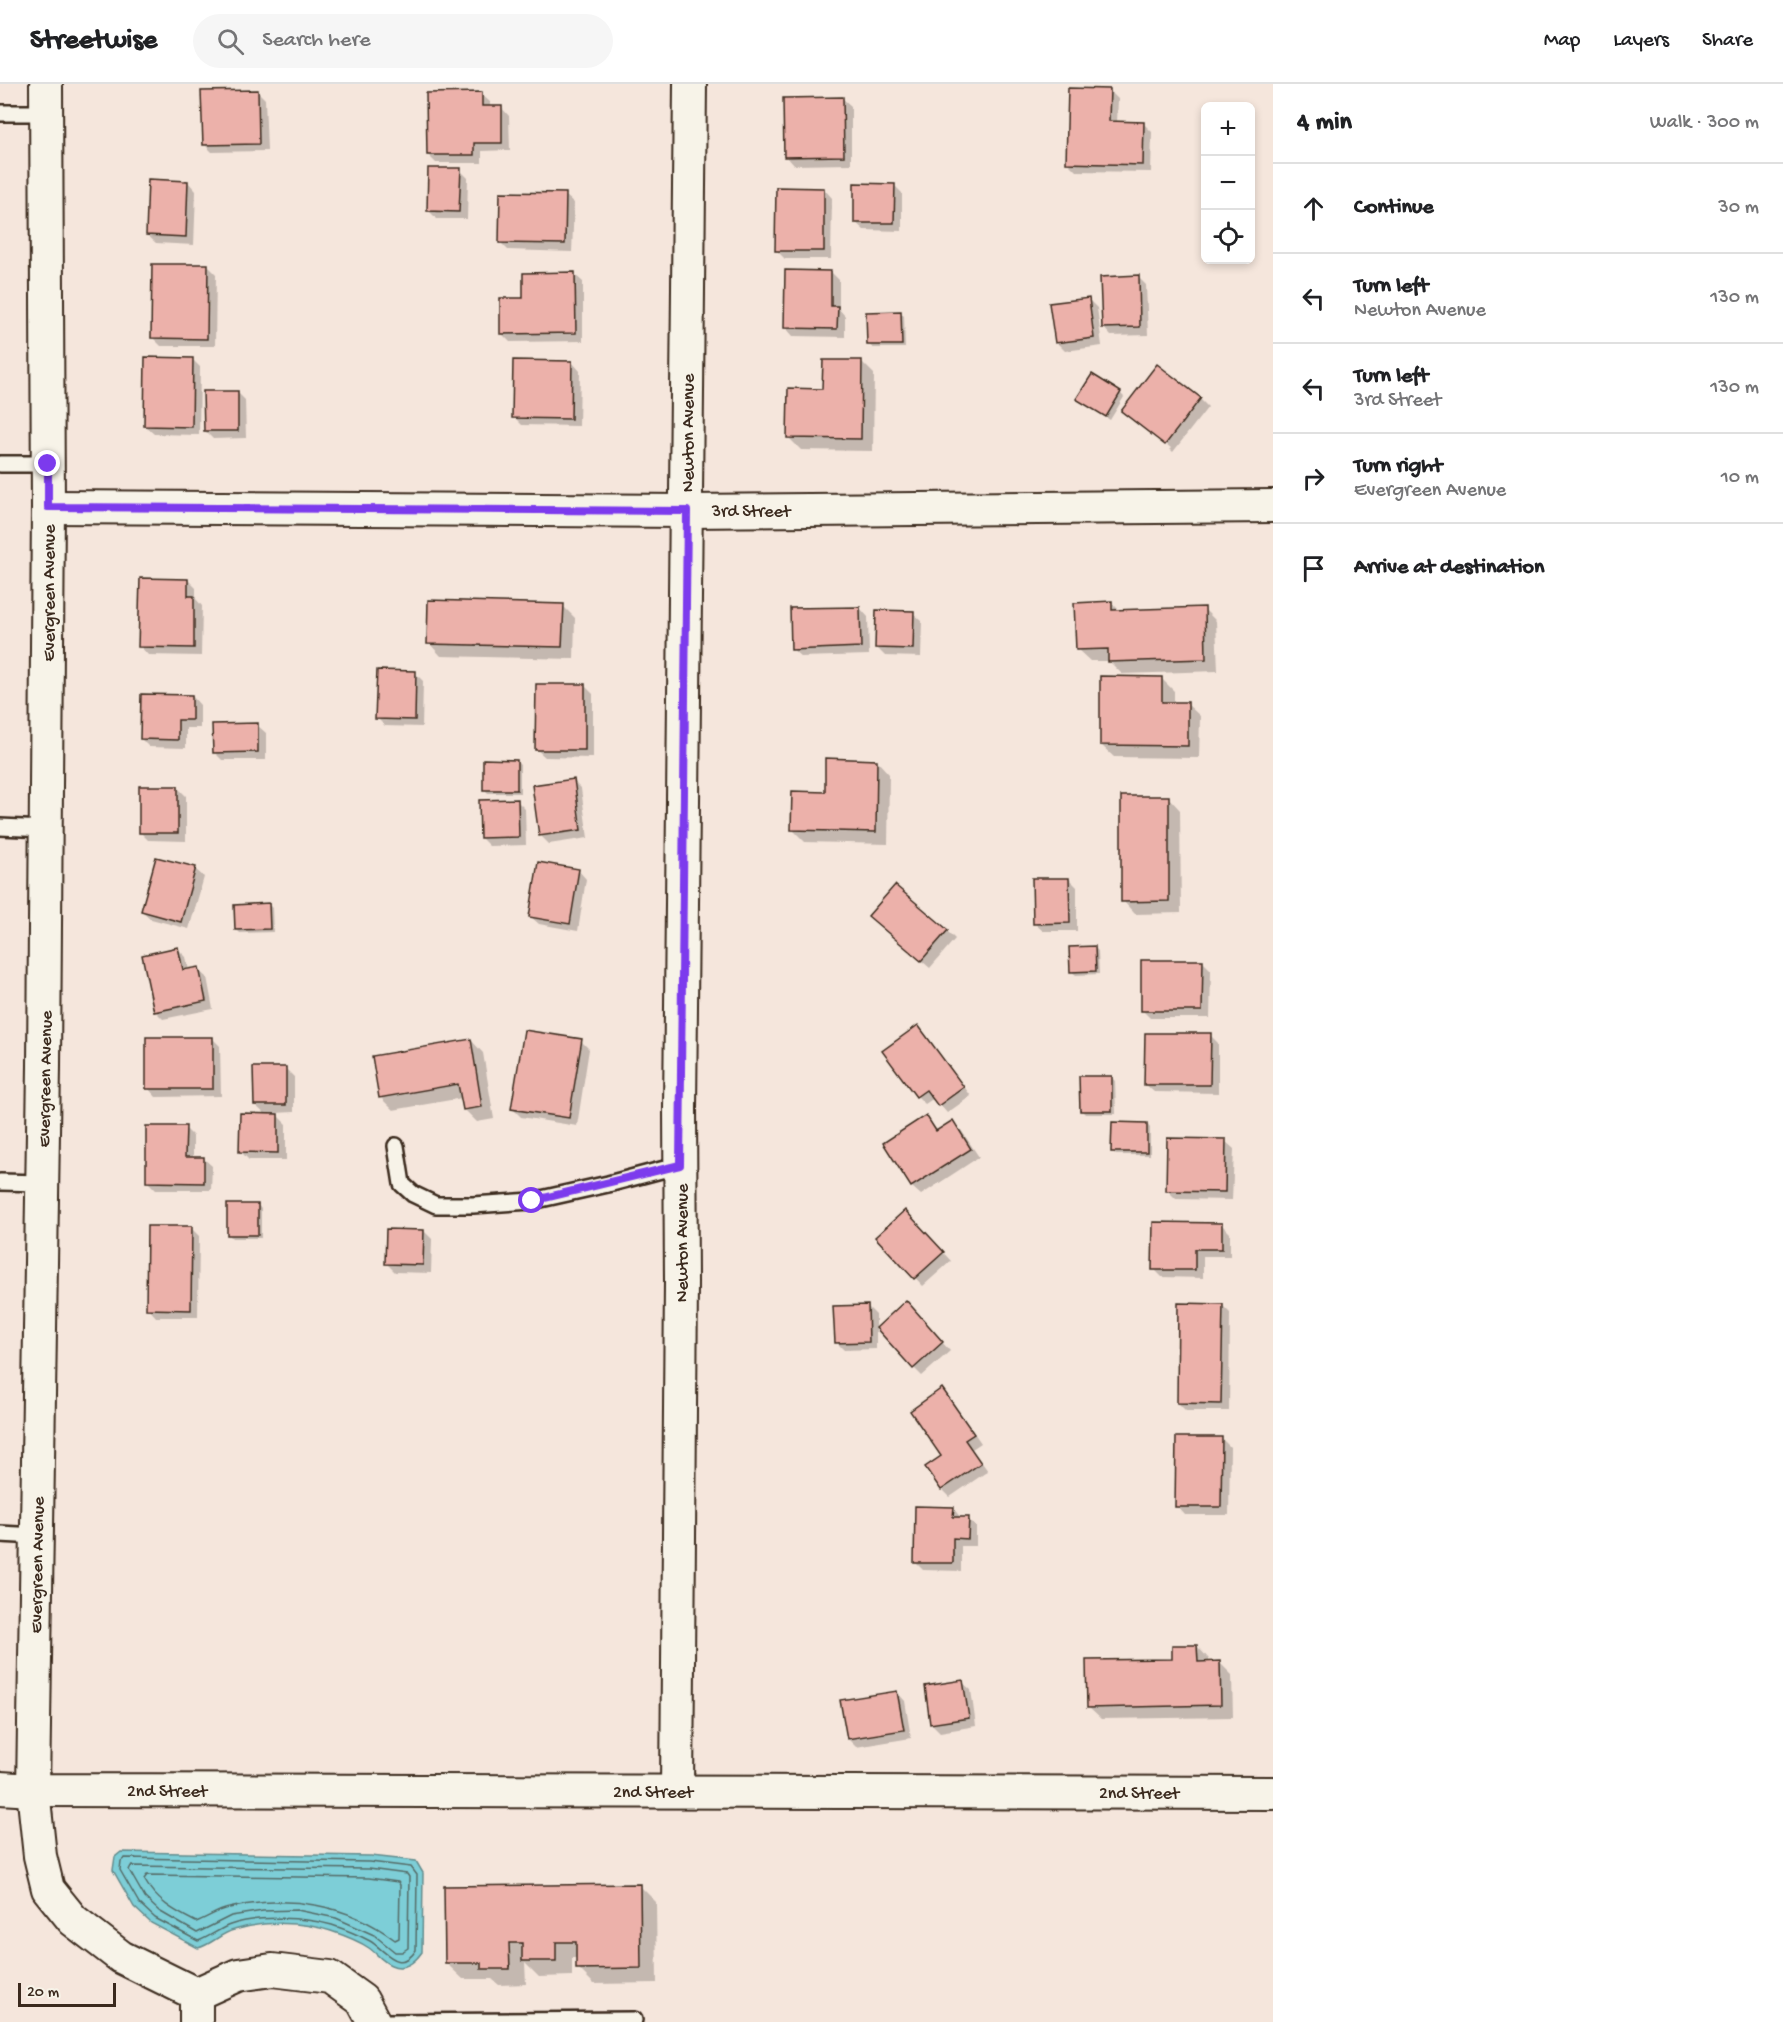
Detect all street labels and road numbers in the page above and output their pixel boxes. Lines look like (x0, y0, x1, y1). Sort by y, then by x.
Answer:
street label: Newton Avenue (679, 373, 700, 492)
street label: 3rd Street (711, 502, 792, 523)
street label: Evergreen Avenue (40, 524, 61, 661)
street label: Evergreen Avenue (35, 1010, 58, 1148)
street label: Newton Avenue (673, 1183, 694, 1302)
street label: Evergreen Avenue (27, 1496, 50, 1634)
street label: 2nd Street (127, 1782, 209, 1803)
street label: 2nd Street (613, 1783, 695, 1804)
street label: 2nd Street (1099, 1784, 1181, 1805)

